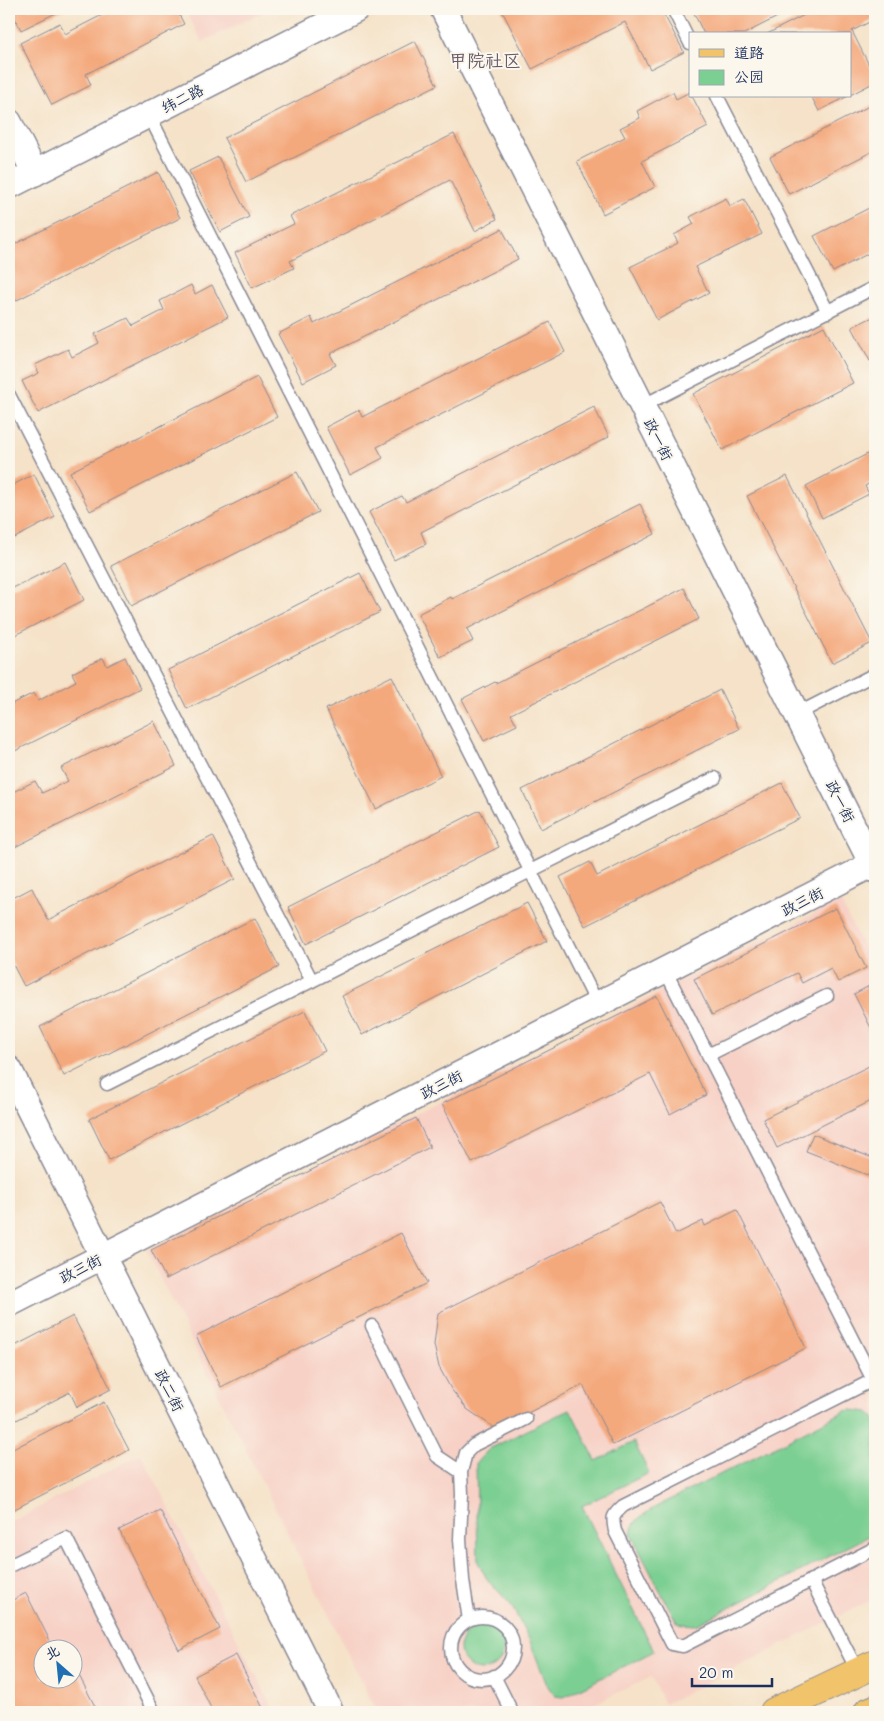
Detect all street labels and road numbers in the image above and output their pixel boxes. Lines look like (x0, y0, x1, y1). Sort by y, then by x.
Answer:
street label: 纬二路 (157, 79, 207, 117)
street label: 政一街 (640, 414, 678, 464)
street label: 政一街 (822, 776, 860, 826)
street label: 政三街 (777, 882, 827, 920)
street label: 政三街 (416, 1065, 466, 1103)
street label: 政三街 (55, 1249, 105, 1287)
street label: 政二街 (151, 1365, 189, 1415)

